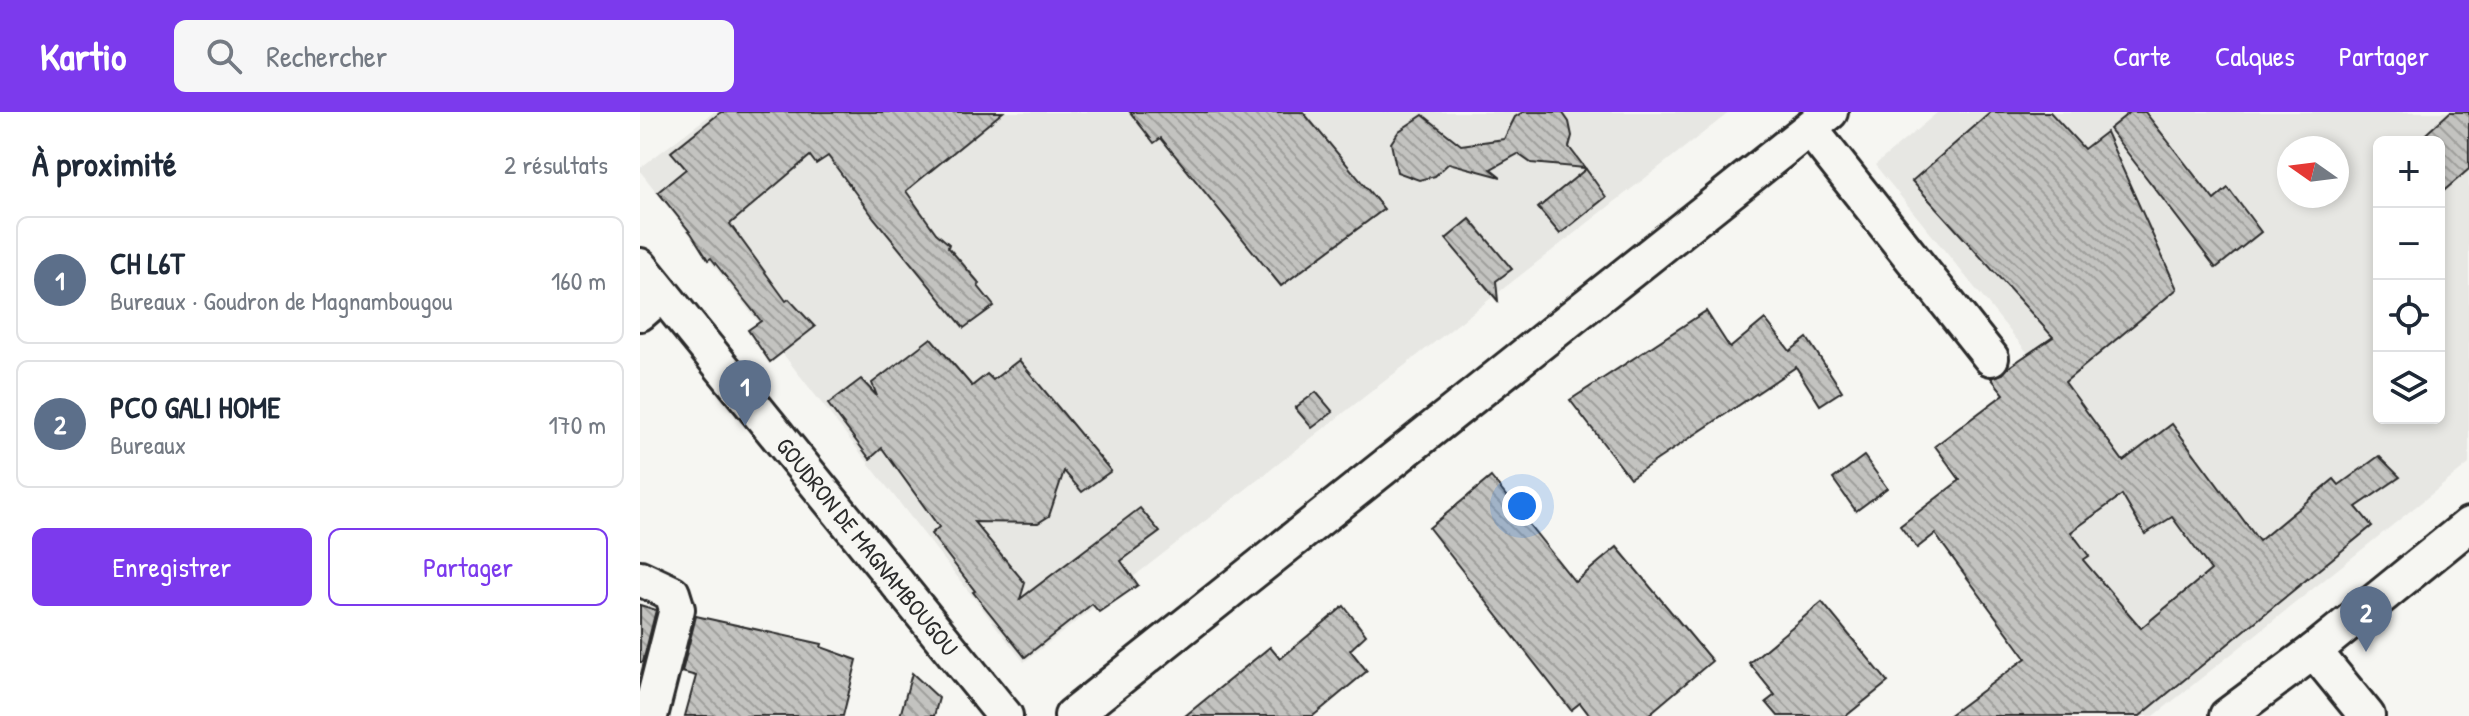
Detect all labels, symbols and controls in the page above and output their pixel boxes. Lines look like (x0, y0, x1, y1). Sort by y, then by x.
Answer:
search box (174, 20, 734, 92)
text: Kartio (40, 30, 126, 82)
icon: search (202, 34, 246, 78)
text: Rechercher (266, 36, 387, 76)
text: Carte (2113, 37, 2171, 75)
text: Calques (2215, 37, 2295, 75)
text: Partager (2339, 37, 2429, 75)
north arrow (2277, 136, 2349, 208)
map controls (2373, 136, 2445, 424)
button: + (2373, 136, 2445, 208)
text: À proximité (32, 141, 177, 187)
text: 2 résultats (504, 147, 608, 182)
button: − (2373, 208, 2445, 280)
text: CH L6T (110, 243, 185, 283)
text: 1 (55, 263, 65, 298)
text: 160 m (551, 263, 606, 298)
button: locate (2373, 280, 2445, 352)
text: Bureaux · Goudron de Magnambougou (110, 283, 452, 318)
button: layers (2373, 352, 2445, 424)
pin: 1 (719, 360, 771, 426)
text: PCO GALI HOME (110, 387, 280, 427)
text: 2 (54, 407, 66, 442)
text: 170 m (548, 407, 606, 442)
text: Bureaux (110, 427, 186, 462)
street label: GOUDRON DE MAGNAMBOUGOU (770, 430, 966, 662)
your location (1502, 486, 1542, 526)
button: Enregistrer (32, 528, 312, 606)
button: Partager (328, 528, 608, 606)
pin: 2 (2340, 586, 2392, 652)

